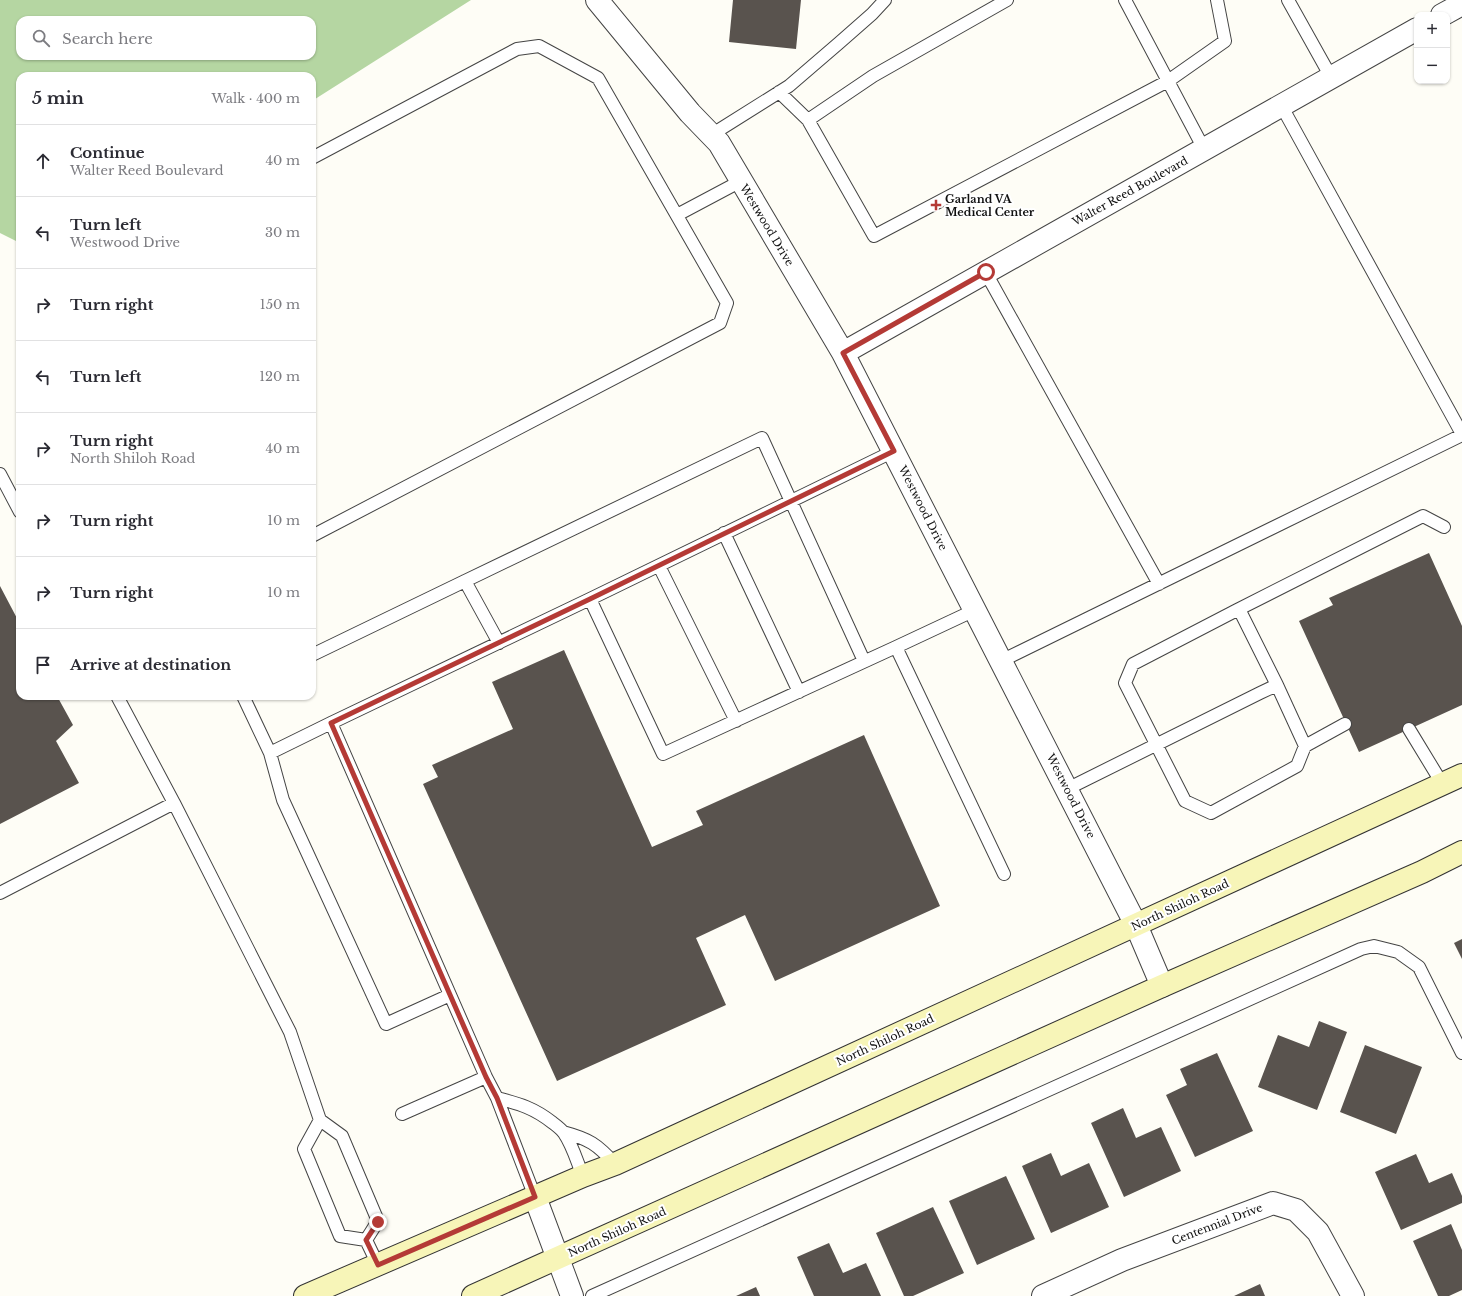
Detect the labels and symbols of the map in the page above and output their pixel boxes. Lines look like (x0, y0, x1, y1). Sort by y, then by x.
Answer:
street label: Walter Reed Boulevard (1069, 153, 1191, 229)
street label: Westwood Drive (736, 181, 797, 269)
place label: Garland VA Medical Center (945, 192, 1035, 219)
marker: Garland VA Medical Center (930, 199, 942, 211)
route start (977, 263, 995, 281)
street label: Westwood Drive (895, 462, 950, 553)
street label: Westwood Drive (1043, 750, 1098, 841)
street label: North Shiloh Road (1129, 876, 1232, 934)
street label: North Shiloh Road (834, 1011, 937, 1069)
street label: Centennial Drive (1170, 1200, 1264, 1248)
street label: North Shiloh Road (566, 1204, 669, 1260)
route end (369, 1213, 387, 1231)

